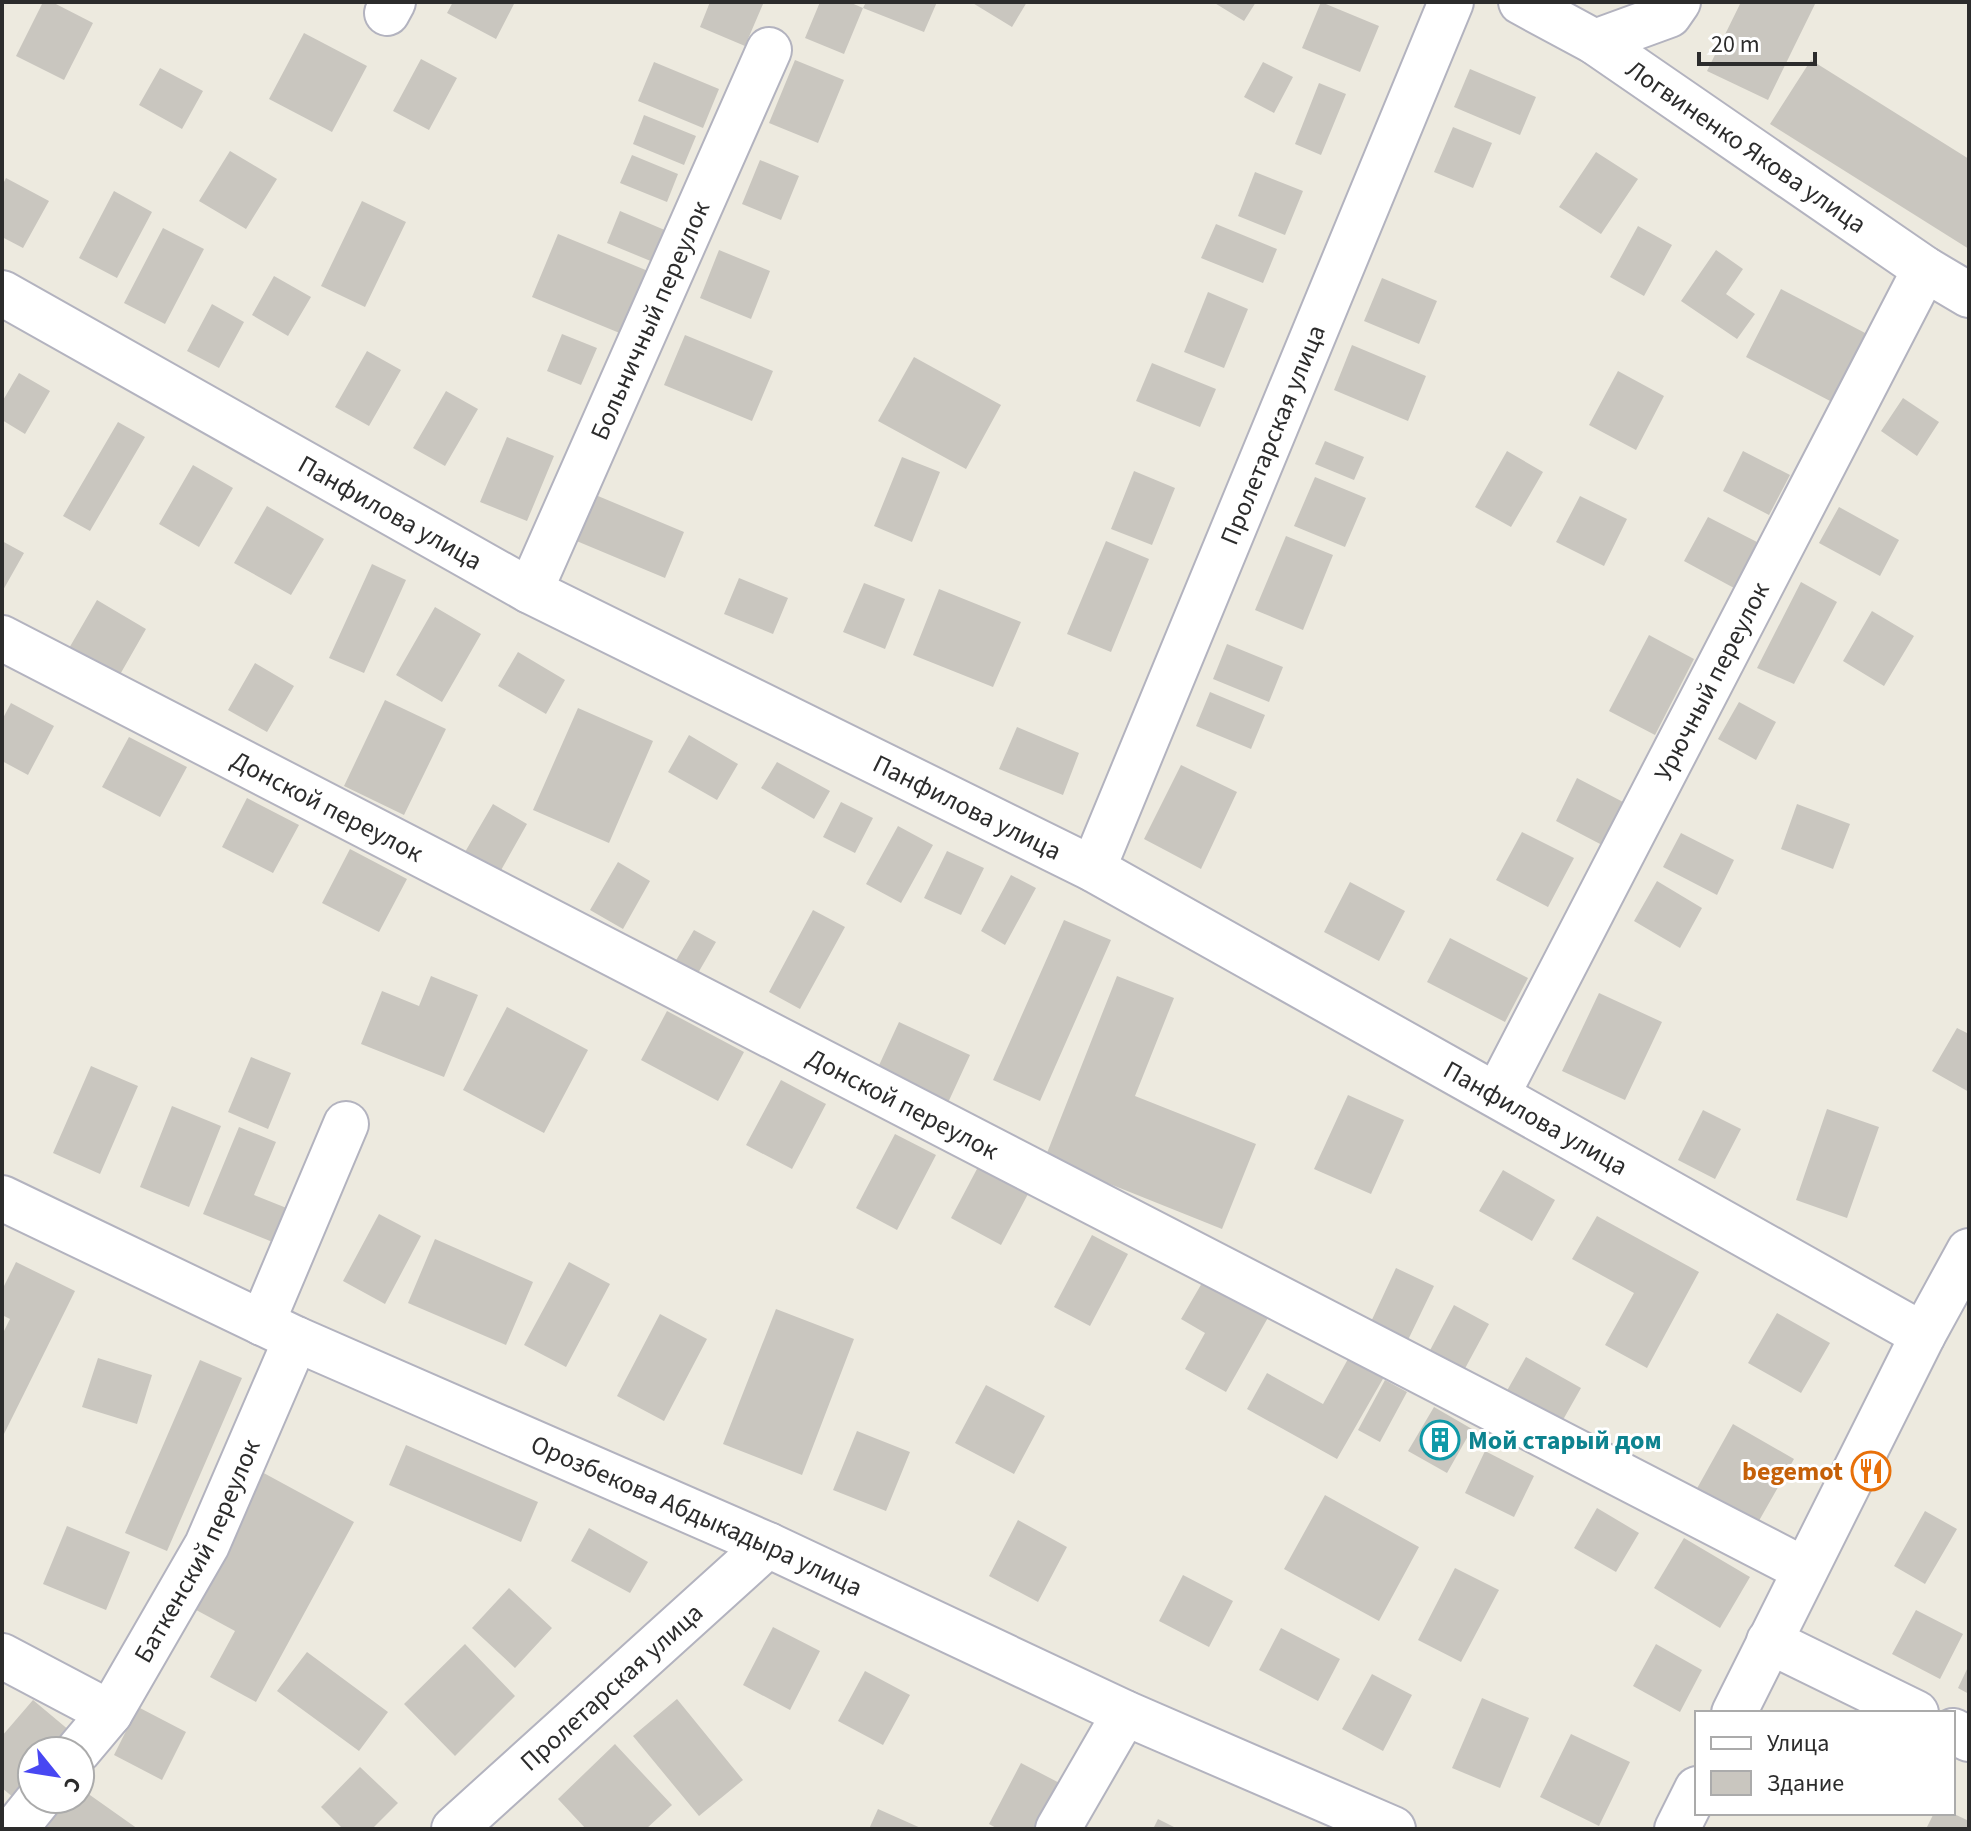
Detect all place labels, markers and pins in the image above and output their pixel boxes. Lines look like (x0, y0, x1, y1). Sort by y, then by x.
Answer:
building icon: Мой старый дом (1419, 1419, 1461, 1461)
place label: Мой старый дом (1468, 1422, 1662, 1459)
restaurant icon: begemot (1850, 1450, 1892, 1492)
place label: begemot (1742, 1453, 1843, 1490)

